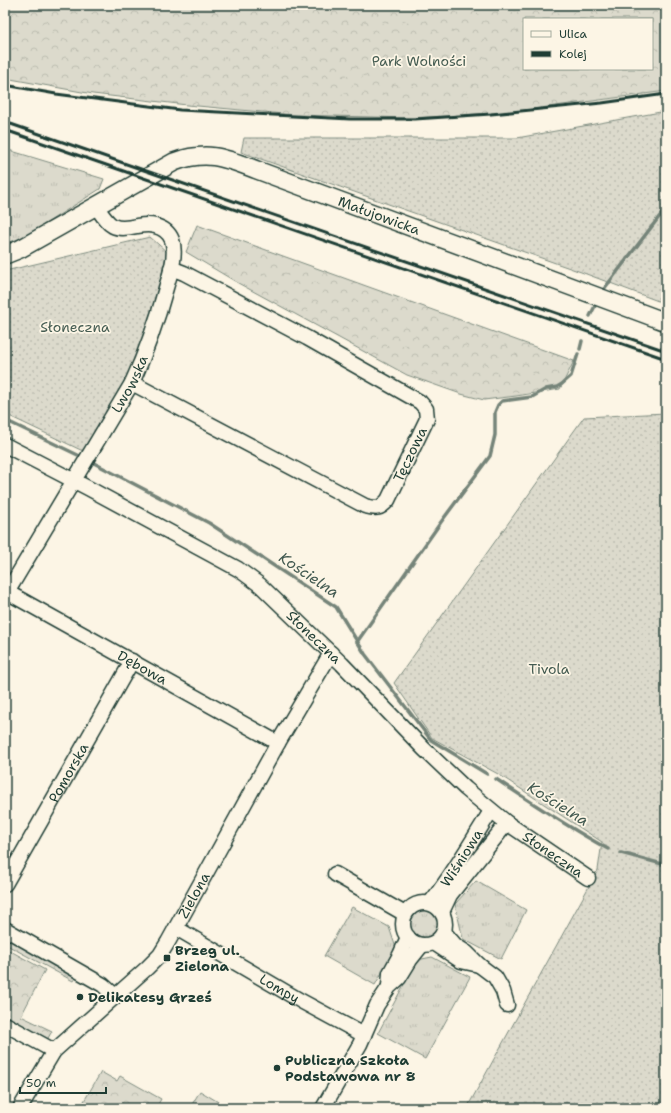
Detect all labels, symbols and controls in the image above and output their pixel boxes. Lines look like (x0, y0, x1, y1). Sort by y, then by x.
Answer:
legend (523, 18, 653, 70)
text: Ulica (559, 26, 588, 42)
text: Kolej (559, 46, 587, 62)
park label: Park Wolności (372, 52, 466, 70)
street label: Małujowicka (335, 192, 423, 239)
park label: Słoneczna (40, 318, 110, 336)
street label: Lwowska (107, 352, 152, 416)
street label: Tęczowa (389, 424, 431, 485)
water label: Kościelna (275, 548, 343, 602)
street label: Słoneczna (283, 606, 345, 668)
street label: Dębowa (114, 646, 171, 689)
park label: Tivola (529, 660, 570, 678)
street label: Pomorska (44, 740, 93, 806)
water label: Kościelna (524, 777, 592, 831)
street label: Wiśniowa (436, 825, 487, 890)
street label: Słoneczna (519, 827, 587, 881)
street label: Zielona (174, 869, 214, 921)
place label: Brzeg ul. Zielona (175, 941, 240, 975)
marker: Brzeg ul. Zielona (162, 953, 172, 963)
street label: Lompy (256, 970, 303, 1007)
place label: Delikatesy Grześ (88, 988, 212, 1006)
marker: Delikatesy Grześ (75, 992, 85, 1002)
place label: Publiczna Szkoła Podstawowa nr 8 (285, 1051, 416, 1085)
marker: Publiczna Szkoła Podstawowa nr 8 (272, 1063, 282, 1073)
scale bar (20, 1069, 106, 1095)
text: 50 m (26, 1075, 56, 1091)

